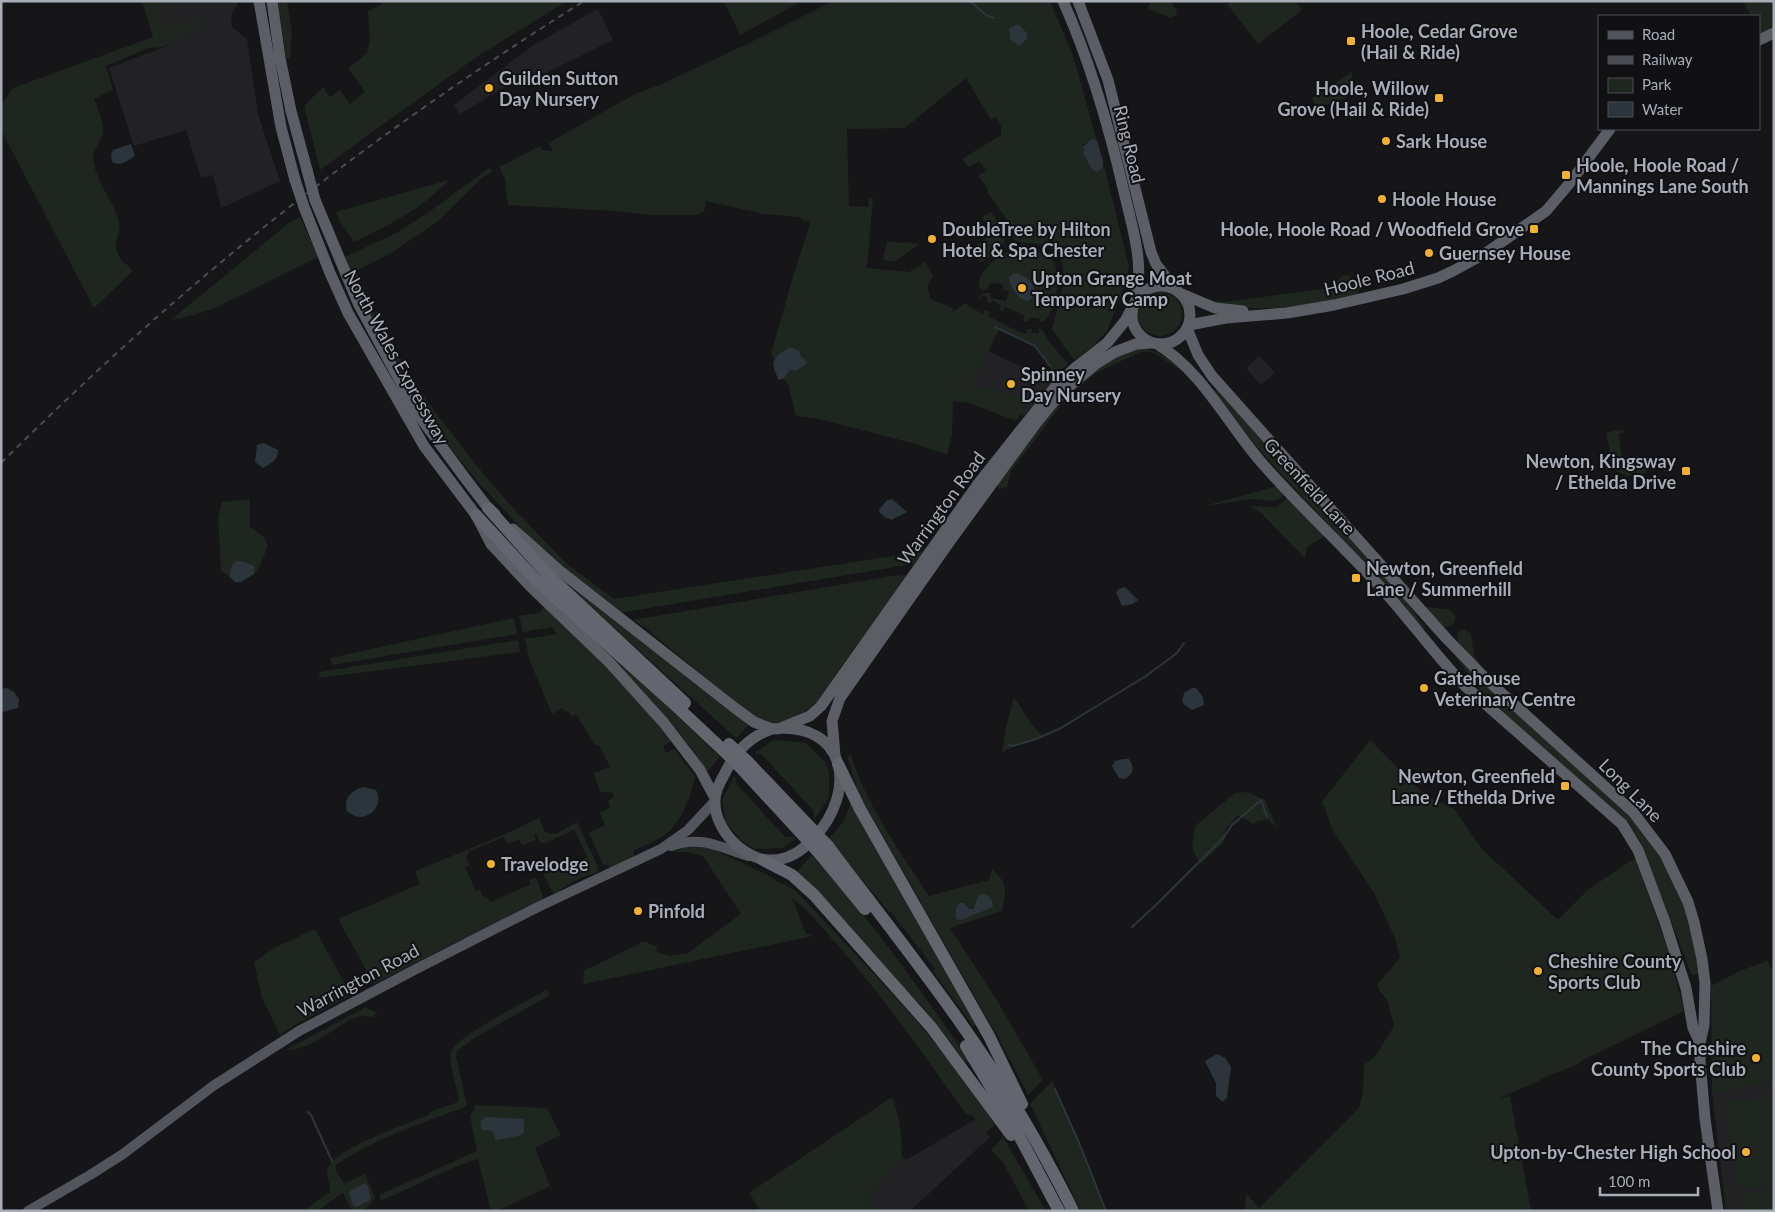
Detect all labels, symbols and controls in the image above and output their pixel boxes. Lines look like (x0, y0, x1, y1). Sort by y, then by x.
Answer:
legend (1598, 15, 1760, 130)
place label: Hoole, Cedar Grove (Hail & Ride) (1361, 20, 1518, 63)
text: Road (1642, 25, 1675, 43)
marker: Hoole, Cedar Grove (Hail & Ride) (1345, 35, 1357, 47)
text: Railway (1642, 50, 1693, 68)
place label: Guilden Sutton Day Nursery (499, 67, 618, 110)
text: Park (1642, 75, 1672, 93)
place label: Hoole, Willow Grove (Hail & Ride) (1277, 77, 1430, 120)
marker: Guilden Sutton Day Nursery (483, 82, 495, 94)
marker: Hoole, Willow Grove (Hail & Ride) (1433, 92, 1445, 104)
text: Water (1642, 100, 1683, 118)
street label: Ring Road (1110, 103, 1150, 185)
place label: Sark House (1396, 130, 1488, 152)
marker: Sark House (1380, 135, 1392, 147)
place label: Hoole, Hoole Road / Mannings Lane South (1576, 154, 1749, 197)
marker: Hoole, Hoole Road / Mannings Lane South (1560, 169, 1572, 181)
place label: Hoole House (1392, 188, 1497, 210)
marker: Hoole House (1376, 193, 1388, 205)
place label: DoubleTree by Hilton Hotel & Spa Chester (942, 218, 1111, 261)
place label: Hoole, Hoole Road / Woodfield Grove (1220, 218, 1524, 240)
marker: Hoole, Hoole Road / Woodfield Grove (1528, 223, 1540, 235)
marker: DoubleTree by Hilton Hotel & Spa Chester (926, 233, 938, 245)
place label: Guernsey House (1439, 242, 1571, 264)
marker: Guernsey House (1423, 247, 1435, 259)
street label: Hoole Road (1322, 256, 1416, 300)
street label: North Wales Expressway (340, 266, 455, 449)
place label: Upton Grange Moat Temporary Camp (1032, 267, 1192, 310)
marker: Upton Grange Moat Temporary Camp (1016, 282, 1028, 294)
place label: Spinney Day Nursery (1021, 363, 1122, 406)
marker: Spinney Day Nursery (1005, 378, 1017, 390)
street label: Greenfield Lane (1259, 433, 1361, 539)
street label: Warrington Road (893, 447, 989, 569)
place label: Newton, Kingsway / Ethelda Drive (1526, 450, 1676, 493)
marker: Newton, Kingsway / Ethelda Drive (1680, 465, 1692, 477)
place label: Newton, Greenfield Lane / Summerhill (1366, 557, 1523, 600)
marker: Newton, Greenfield Lane / Summerhill (1350, 572, 1362, 584)
place label: Gatehouse Veterinary Centre (1433, 667, 1576, 710)
marker: Gatehouse Veterinary Centre (1418, 682, 1430, 694)
street label: Long Lane (1595, 754, 1667, 826)
place label: Newton, Greenfield Lane / Ethelda Drive (1391, 765, 1555, 808)
marker: Newton, Greenfield Lane / Ethelda Drive (1559, 780, 1571, 792)
place label: Travelodge (501, 853, 589, 875)
marker: Travelodge (485, 858, 497, 870)
place label: Pinfold (648, 900, 705, 922)
marker: Pinfold (632, 905, 644, 917)
street label: Warrington Road (293, 939, 423, 1021)
place label: Cheshire County Sports Club (1548, 950, 1682, 993)
marker: Cheshire County Sports Club (1532, 965, 1544, 977)
place label: The Cheshire County Sports Club (1591, 1037, 1746, 1080)
marker: The Cheshire County Sports Club (1750, 1052, 1762, 1064)
place label: Upton-by-Chester High School (1490, 1141, 1736, 1163)
marker: Upton-by-Chester High School (1740, 1146, 1752, 1158)
scale bar (1600, 1164, 1698, 1196)
text: 100 m (1608, 1172, 1650, 1190)

